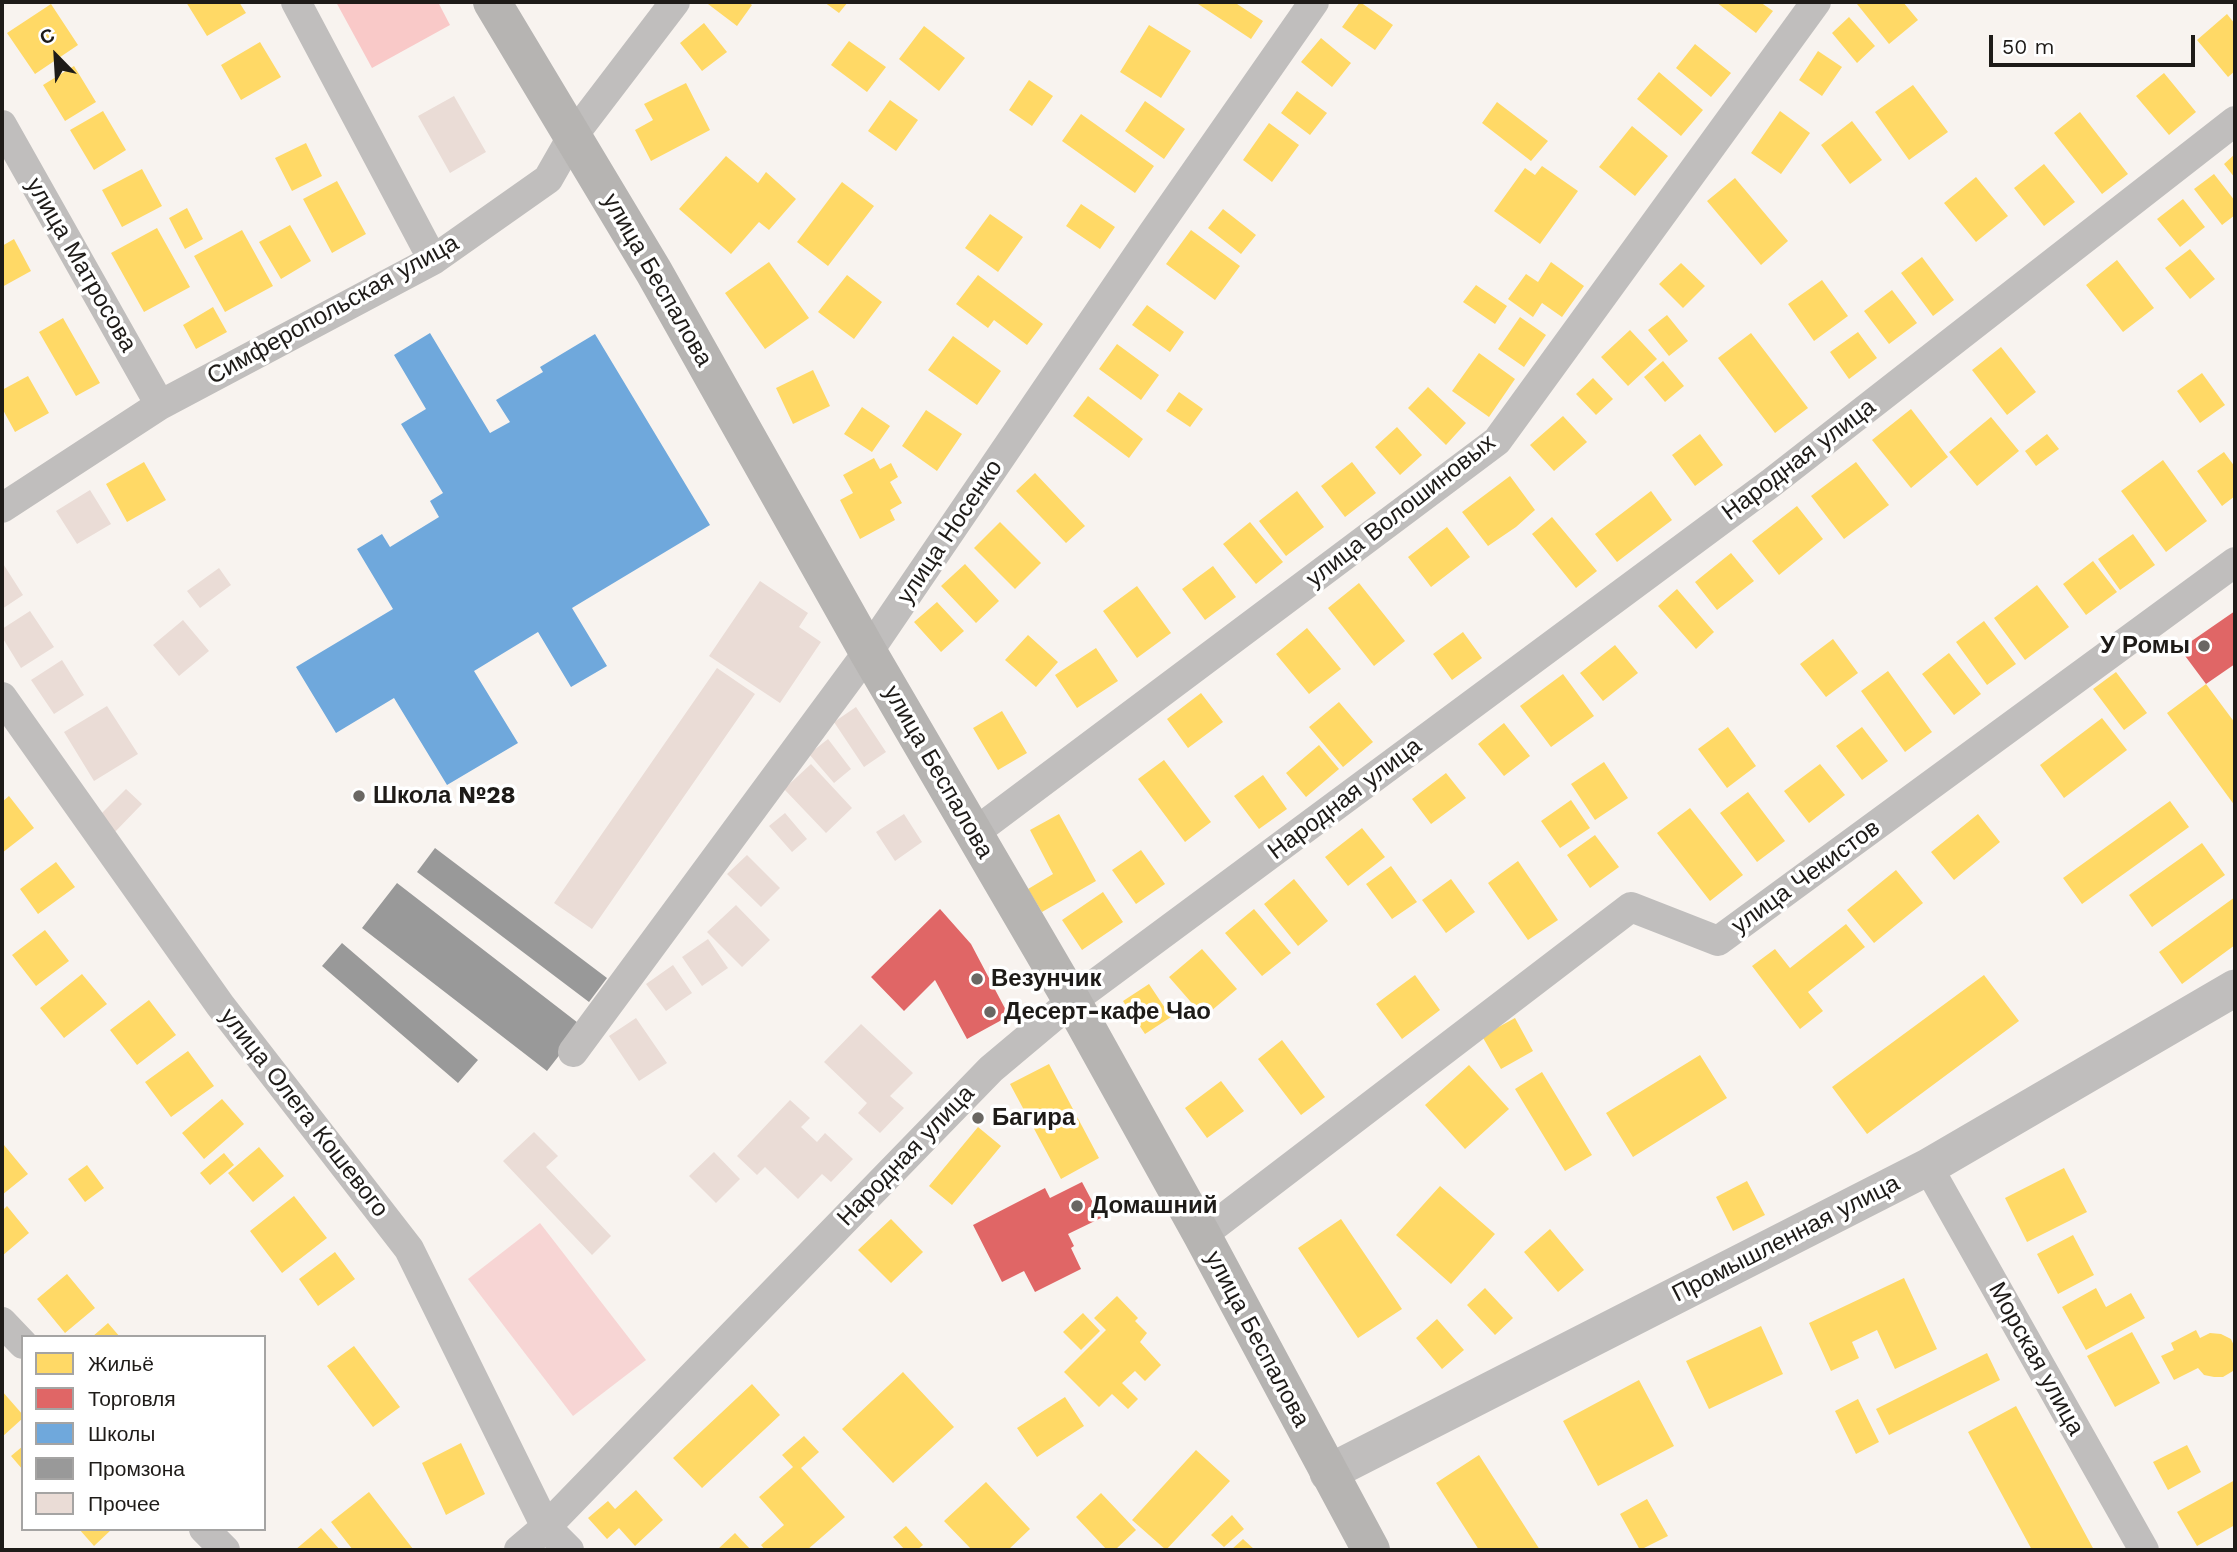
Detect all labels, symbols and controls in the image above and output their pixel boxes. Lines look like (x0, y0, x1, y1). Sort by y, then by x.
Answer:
north arrow (21, 21, 91, 91)
scale bar (1992, 21, 2198, 65)
text: С (36, 23, 58, 50)
text: 50 m (2002, 34, 2054, 59)
street label: улица Матросова (19, 173, 143, 357)
street label: улица Беспалова (596, 188, 718, 372)
street label: Симферопольская улица (202, 229, 464, 391)
street label: Народная улица (1717, 393, 1881, 527)
street label: улица Волошиновых (1301, 428, 1501, 594)
street label: улица Носенко (891, 454, 1009, 610)
place label: У Ромы (2100, 632, 2190, 660)
marker: У Ромы (2196, 638, 2212, 654)
street label: улица Беспалова (877, 680, 999, 864)
street label: Народная улица (1263, 732, 1427, 866)
place label: Школа №28 (373, 782, 516, 810)
marker: Школа №28 (351, 788, 367, 804)
street label: улица Чекистов (1726, 814, 1886, 940)
place label: Везунчик (991, 965, 1102, 993)
marker: Везунчик (969, 971, 985, 987)
place label: Десерт-кафе Чао (1004, 998, 1211, 1026)
street label: улица Олега Кошевого (214, 1003, 394, 1223)
marker: Десерт-кафе Чао (982, 1004, 998, 1020)
street label: Народная улица (832, 1080, 980, 1232)
place label: Багира (992, 1104, 1075, 1132)
marker: Багира (970, 1110, 986, 1126)
street label: Промышленная улица (1668, 1169, 1904, 1309)
place label: Домашний (1091, 1192, 1218, 1220)
marker: Домашний (1069, 1198, 1085, 1214)
street label: улица Беспалова (1199, 1246, 1315, 1432)
street label: Морская улица (1982, 1277, 2090, 1441)
legend (21, 1335, 266, 1531)
text: Жильё (88, 1351, 154, 1376)
text: Торговля (88, 1386, 176, 1411)
text: Школы (88, 1421, 155, 1446)
text: Промзона (88, 1456, 185, 1481)
text: Прочее (88, 1491, 160, 1516)

